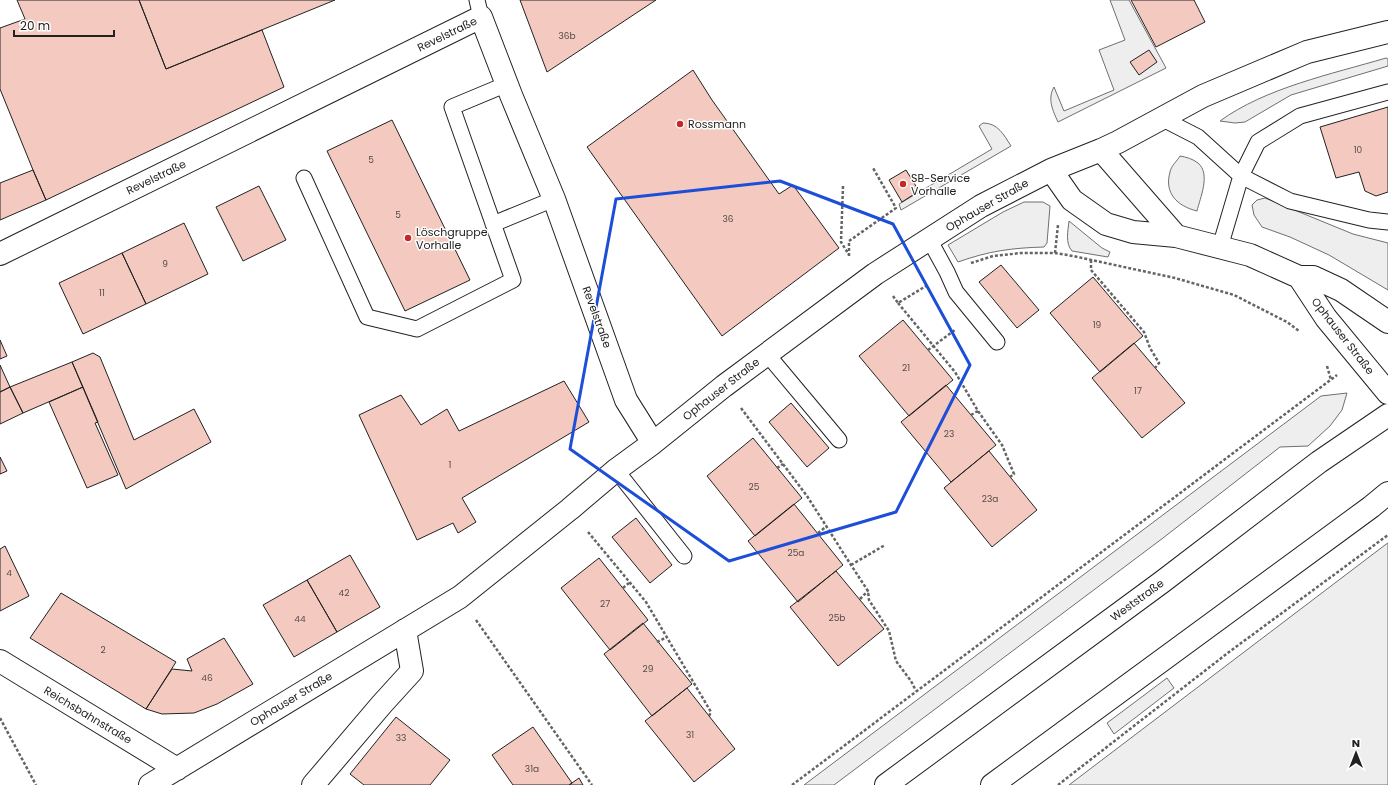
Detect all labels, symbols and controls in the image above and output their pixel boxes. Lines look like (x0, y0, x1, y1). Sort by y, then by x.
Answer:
scale bar (14, 12, 114, 38)
street label: Revelstraße (414, 13, 480, 55)
text: 20 m (20, 17, 50, 34)
house number: 36b (558, 30, 576, 42)
place label: Rossmann (688, 116, 746, 132)
marker: Rossmann (675, 119, 685, 129)
house number: 10 (1354, 144, 1363, 156)
house number: 5 (368, 154, 374, 166)
street label: Revelstraße (123, 156, 189, 198)
place label: SB-Service Vorhalle (911, 170, 970, 199)
street label: Ophauser Straße (943, 175, 1032, 235)
marker: SB-Service Vorhalle (898, 179, 908, 189)
house number: 5 (395, 209, 401, 221)
house number: 36 (722, 213, 734, 225)
place label: Löschgruppe Vorhalle (416, 224, 488, 253)
marker: Löschgruppe Vorhalle (403, 233, 413, 243)
house number: 9 (162, 258, 168, 270)
street label: Revelstraße (578, 284, 616, 350)
house number: 11 (99, 287, 105, 299)
street label: Ophauser Straße (1308, 294, 1378, 378)
house number: 19 (1093, 319, 1102, 331)
street label: Ophauser Straße (679, 354, 763, 424)
house number: 21 (902, 362, 910, 374)
house number: 17 (1134, 385, 1142, 397)
house number: 23 (944, 428, 954, 440)
house number: 1 (449, 459, 452, 471)
house number: 25 (749, 481, 760, 493)
house number: 23a (982, 493, 998, 505)
house number: 25a (788, 547, 804, 559)
house number: 4 (6, 567, 12, 579)
street label: Weststraße (1107, 575, 1167, 625)
house number: 42 (339, 587, 349, 599)
house number: 27 (600, 598, 610, 610)
house number: 25b (829, 612, 845, 624)
house number: 44 (294, 613, 306, 625)
house number: 2 (100, 644, 106, 656)
house number: 29 (643, 663, 654, 675)
street label: Ophauser Straße (247, 668, 335, 730)
house number: 46 (201, 672, 213, 684)
street label: Reichsbahnstraße (41, 682, 135, 748)
house number: 31 (686, 729, 694, 741)
house number: 33 (396, 732, 406, 744)
north arrow (1336, 733, 1376, 773)
text: N (1352, 735, 1360, 751)
house number: 31a (525, 763, 539, 775)

